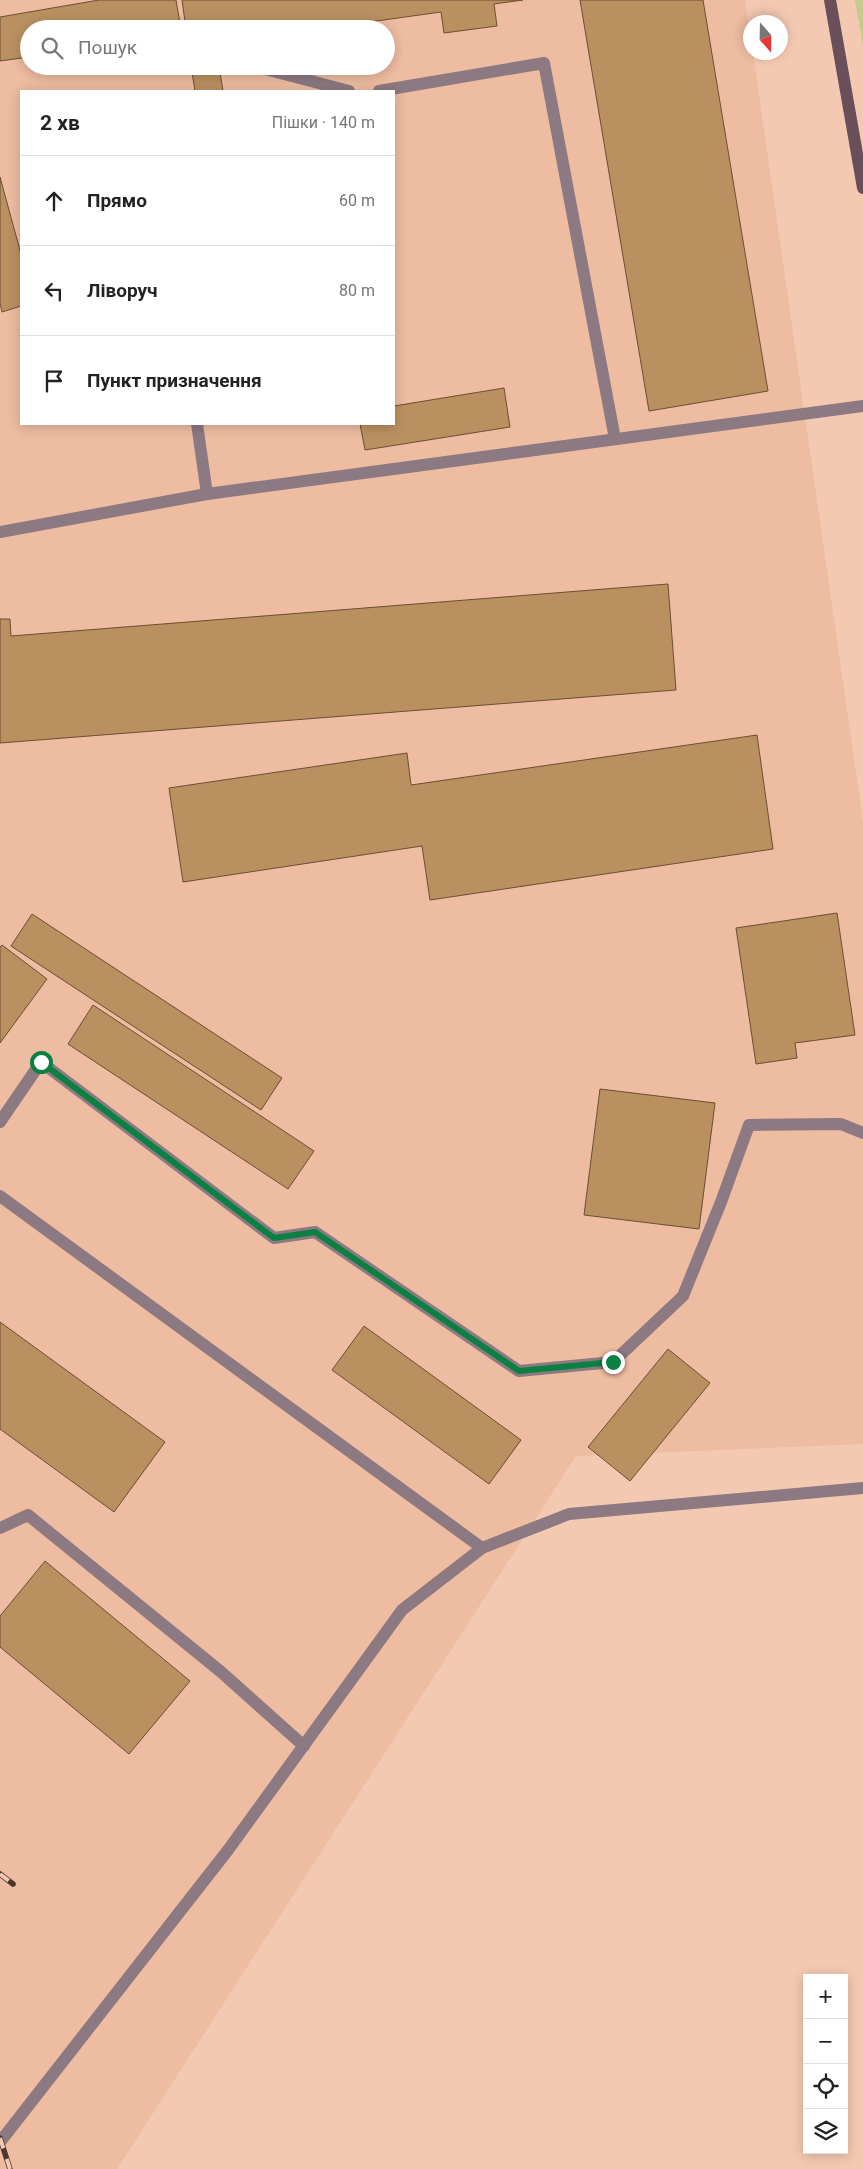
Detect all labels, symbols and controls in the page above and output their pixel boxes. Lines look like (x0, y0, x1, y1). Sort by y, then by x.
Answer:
north arrow (743, 15, 788, 60)
search box (20, 20, 395, 75)
icon: search (38, 34, 66, 62)
text: Пошук (78, 36, 137, 59)
text: 2 хв (40, 111, 80, 135)
text: Пішки · 140 m (272, 113, 375, 132)
icon: ahead (40, 187, 68, 215)
text: Прямо (87, 189, 147, 212)
text: 60 m (339, 191, 375, 210)
icon: left (40, 277, 68, 305)
text: Ліворуч (87, 279, 158, 302)
text: 80 m (339, 281, 375, 300)
icon: arrive (40, 367, 68, 395)
text: Пункт призначення (87, 369, 262, 392)
route start (30, 1051, 53, 1074)
route end (602, 1351, 625, 1374)
map controls (803, 1974, 848, 2154)
button: + (803, 1974, 848, 2019)
button: − (803, 2019, 848, 2064)
button: locate (803, 2064, 848, 2109)
button: layers (803, 2109, 848, 2154)

